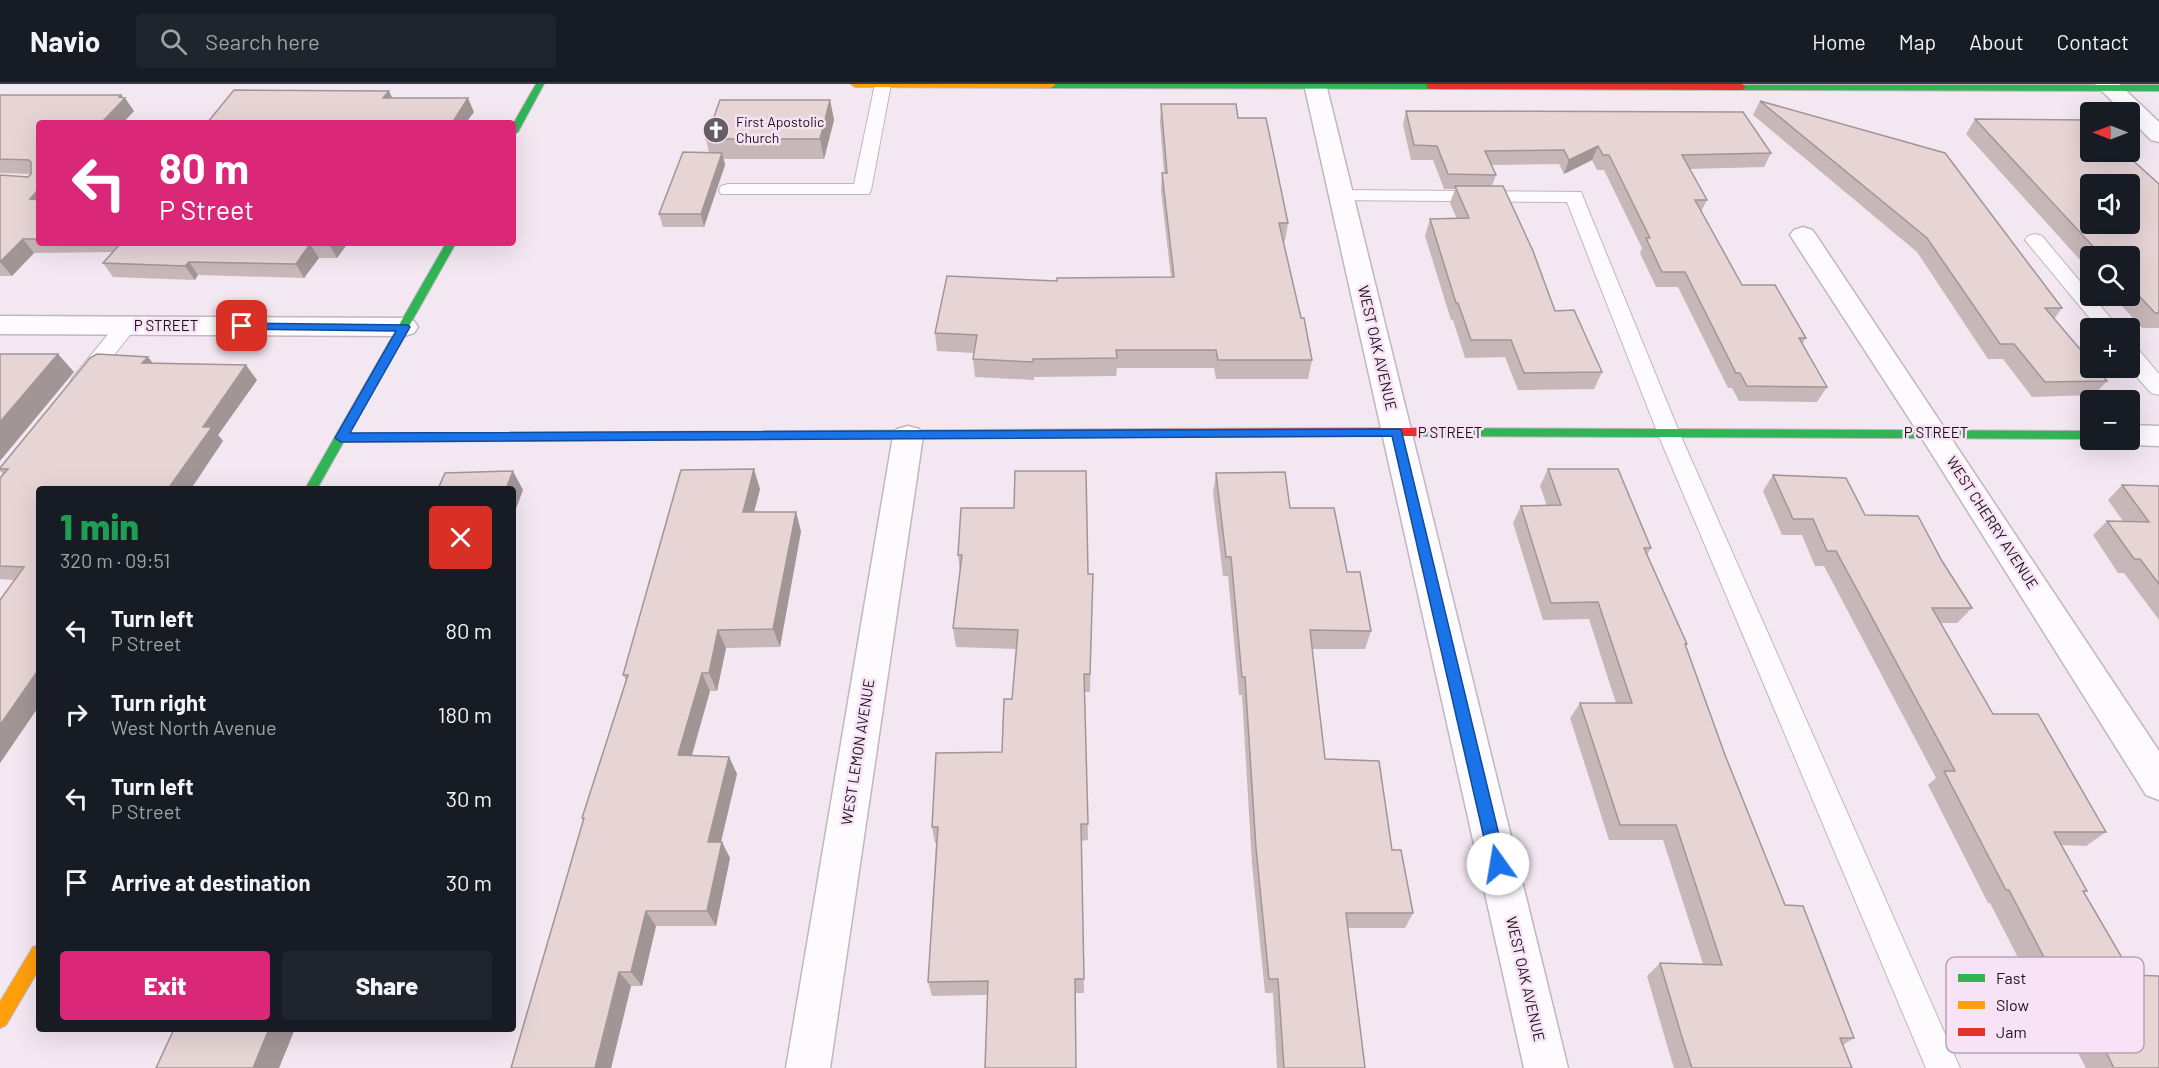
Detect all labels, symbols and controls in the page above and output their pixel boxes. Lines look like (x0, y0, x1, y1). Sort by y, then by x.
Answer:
search box (136, 14, 556, 68)
text: Navio (30, 24, 100, 58)
icon: search (157, 25, 190, 58)
text: Search here (205, 28, 320, 54)
text: Home (1812, 29, 1866, 54)
text: Map (1899, 29, 1936, 54)
text: About (1969, 29, 2024, 54)
text: Contact (2057, 29, 2129, 54)
north arrow (2080, 102, 2140, 162)
map controls (2080, 102, 2140, 450)
place label: First Apostolic Church (736, 113, 824, 146)
church icon: First Apostolic Church (701, 115, 731, 145)
text: 80 m (159, 142, 249, 192)
icon: left (60, 144, 138, 222)
button: sound (2080, 174, 2140, 234)
text: P Street (159, 193, 254, 225)
button: search (2080, 246, 2140, 306)
street label: WEST OAK AVENUE (1355, 284, 1401, 412)
pin (216, 300, 267, 351)
icon: arrive (225, 309, 258, 342)
street label: P STREET (134, 316, 198, 334)
button: + (2080, 318, 2140, 378)
button: − (2080, 390, 2140, 450)
street label: P STREET (1418, 423, 1482, 441)
street label: P STREET (1904, 423, 1968, 441)
street label: WEST CHERRY AVENUE (1943, 453, 2043, 592)
text: 1 min (60, 504, 139, 547)
button: close (429, 506, 492, 569)
text: 320 m · 09:51 (60, 548, 170, 572)
text: Turn left (111, 605, 194, 631)
icon: left (60, 614, 93, 647)
text: 80 m (446, 617, 492, 643)
text: P Street (111, 631, 181, 655)
street label: WEST LEMON AVENUE (837, 677, 877, 826)
text: Turn right (111, 689, 206, 715)
icon: right (60, 698, 93, 731)
text: 180 m (438, 701, 492, 727)
text: West North Avenue (111, 715, 277, 739)
text: Turn left (111, 773, 194, 799)
icon: left (60, 782, 93, 815)
text: 30 m (446, 785, 492, 811)
text: P Street (111, 799, 181, 823)
position arrow (1466, 832, 1530, 896)
icon: arrive (60, 866, 93, 899)
text: Arrive at destination (111, 869, 310, 895)
text: 30 m (446, 869, 492, 895)
street label: WEST OAK AVENUE (1503, 915, 1549, 1043)
button: Exit (60, 951, 270, 1020)
button: Share (282, 951, 492, 1020)
legend (1946, 957, 2144, 1053)
text: Fast (1996, 968, 2026, 987)
text: Slow (1996, 995, 2029, 1014)
text: Jam (1996, 1022, 2027, 1041)

